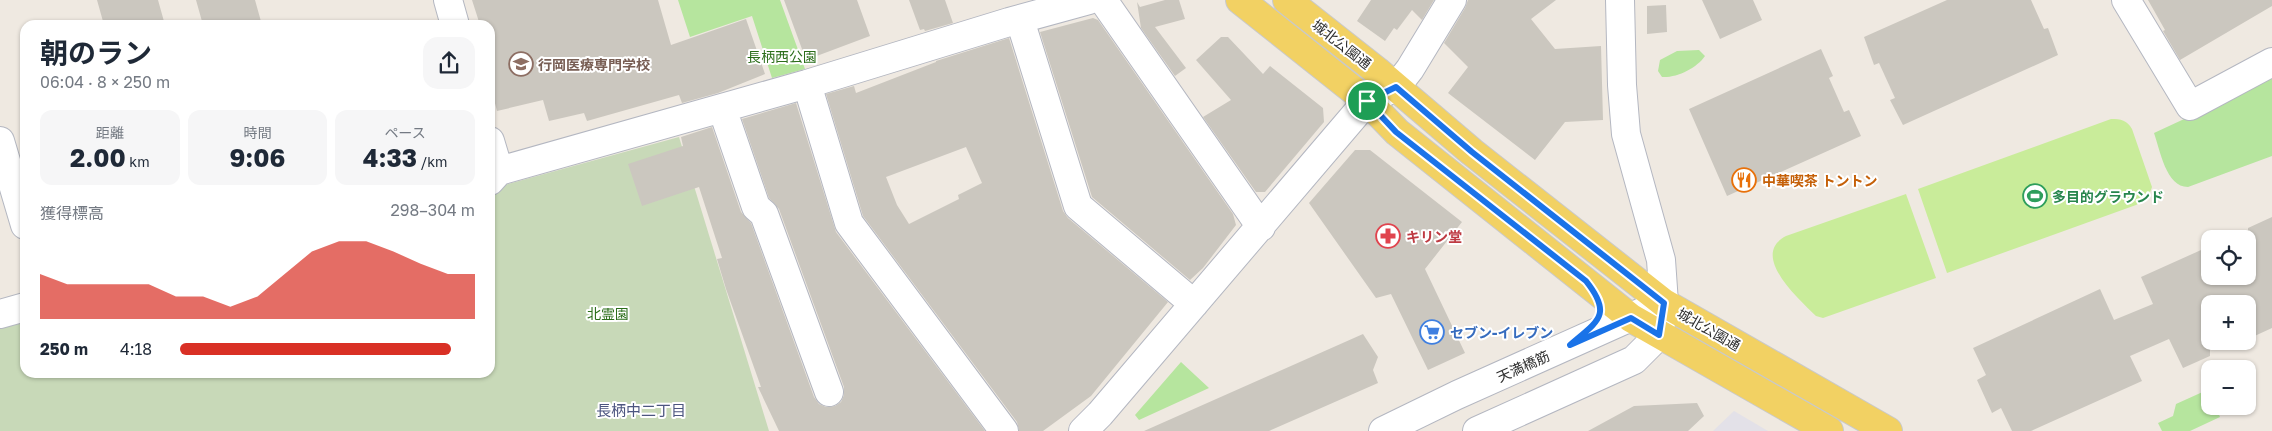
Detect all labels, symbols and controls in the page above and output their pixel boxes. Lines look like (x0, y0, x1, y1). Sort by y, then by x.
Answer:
street label: 城北公園通 (1309, 16, 1375, 72)
text: 朝のラン (40, 36, 152, 69)
button: share (423, 37, 475, 89)
park label: 長柄西公園 (747, 48, 817, 65)
school or university icon: 行岡医療専門学校 (508, 51, 534, 77)
place label: 行岡医療専門学校 (538, 56, 650, 73)
text: 06:04 · 8 × 250 m (40, 72, 170, 92)
pin (1346, 80, 1388, 122)
icon: arrive (1353, 87, 1381, 115)
text: 距離 (96, 124, 124, 141)
text: 時間 (243, 124, 271, 141)
text: ペース (385, 124, 426, 141)
text: 2.00 (70, 142, 126, 173)
text: 9:06 (229, 142, 286, 173)
text: 4:33 (363, 142, 417, 173)
text: km (126, 153, 150, 170)
text: /km (417, 153, 448, 170)
restaurant icon: 中華喫茶 トントン (1731, 167, 1757, 193)
place label: 中華喫茶 トントン (1762, 172, 1878, 189)
sports icon: 多目的グラウンド (2022, 183, 2048, 209)
place label: 多目的グラウンド (2052, 188, 2164, 205)
text: 298–304 m (391, 200, 475, 220)
text: 獲得標高 (40, 203, 104, 223)
pharmacy icon: キリン堂 (1375, 223, 1401, 249)
place label: キリン堂 (1406, 228, 1462, 245)
map controls (2201, 230, 2256, 415)
button: locate (2201, 230, 2256, 285)
button: + (2201, 295, 2256, 350)
street label: 城北公園通 (1674, 304, 1744, 354)
park label: 北霊園 (587, 305, 629, 322)
supermarket icon: セブン-イレブン (1419, 319, 1445, 345)
place label: セブン-イレブン (1450, 324, 1553, 341)
text: 250 m (40, 339, 88, 359)
text: 4:18 (120, 339, 152, 359)
street label: 天満橋筋 (1494, 347, 1552, 385)
button: − (2201, 360, 2256, 415)
district label: 長柄中二丁目 (596, 401, 686, 419)

